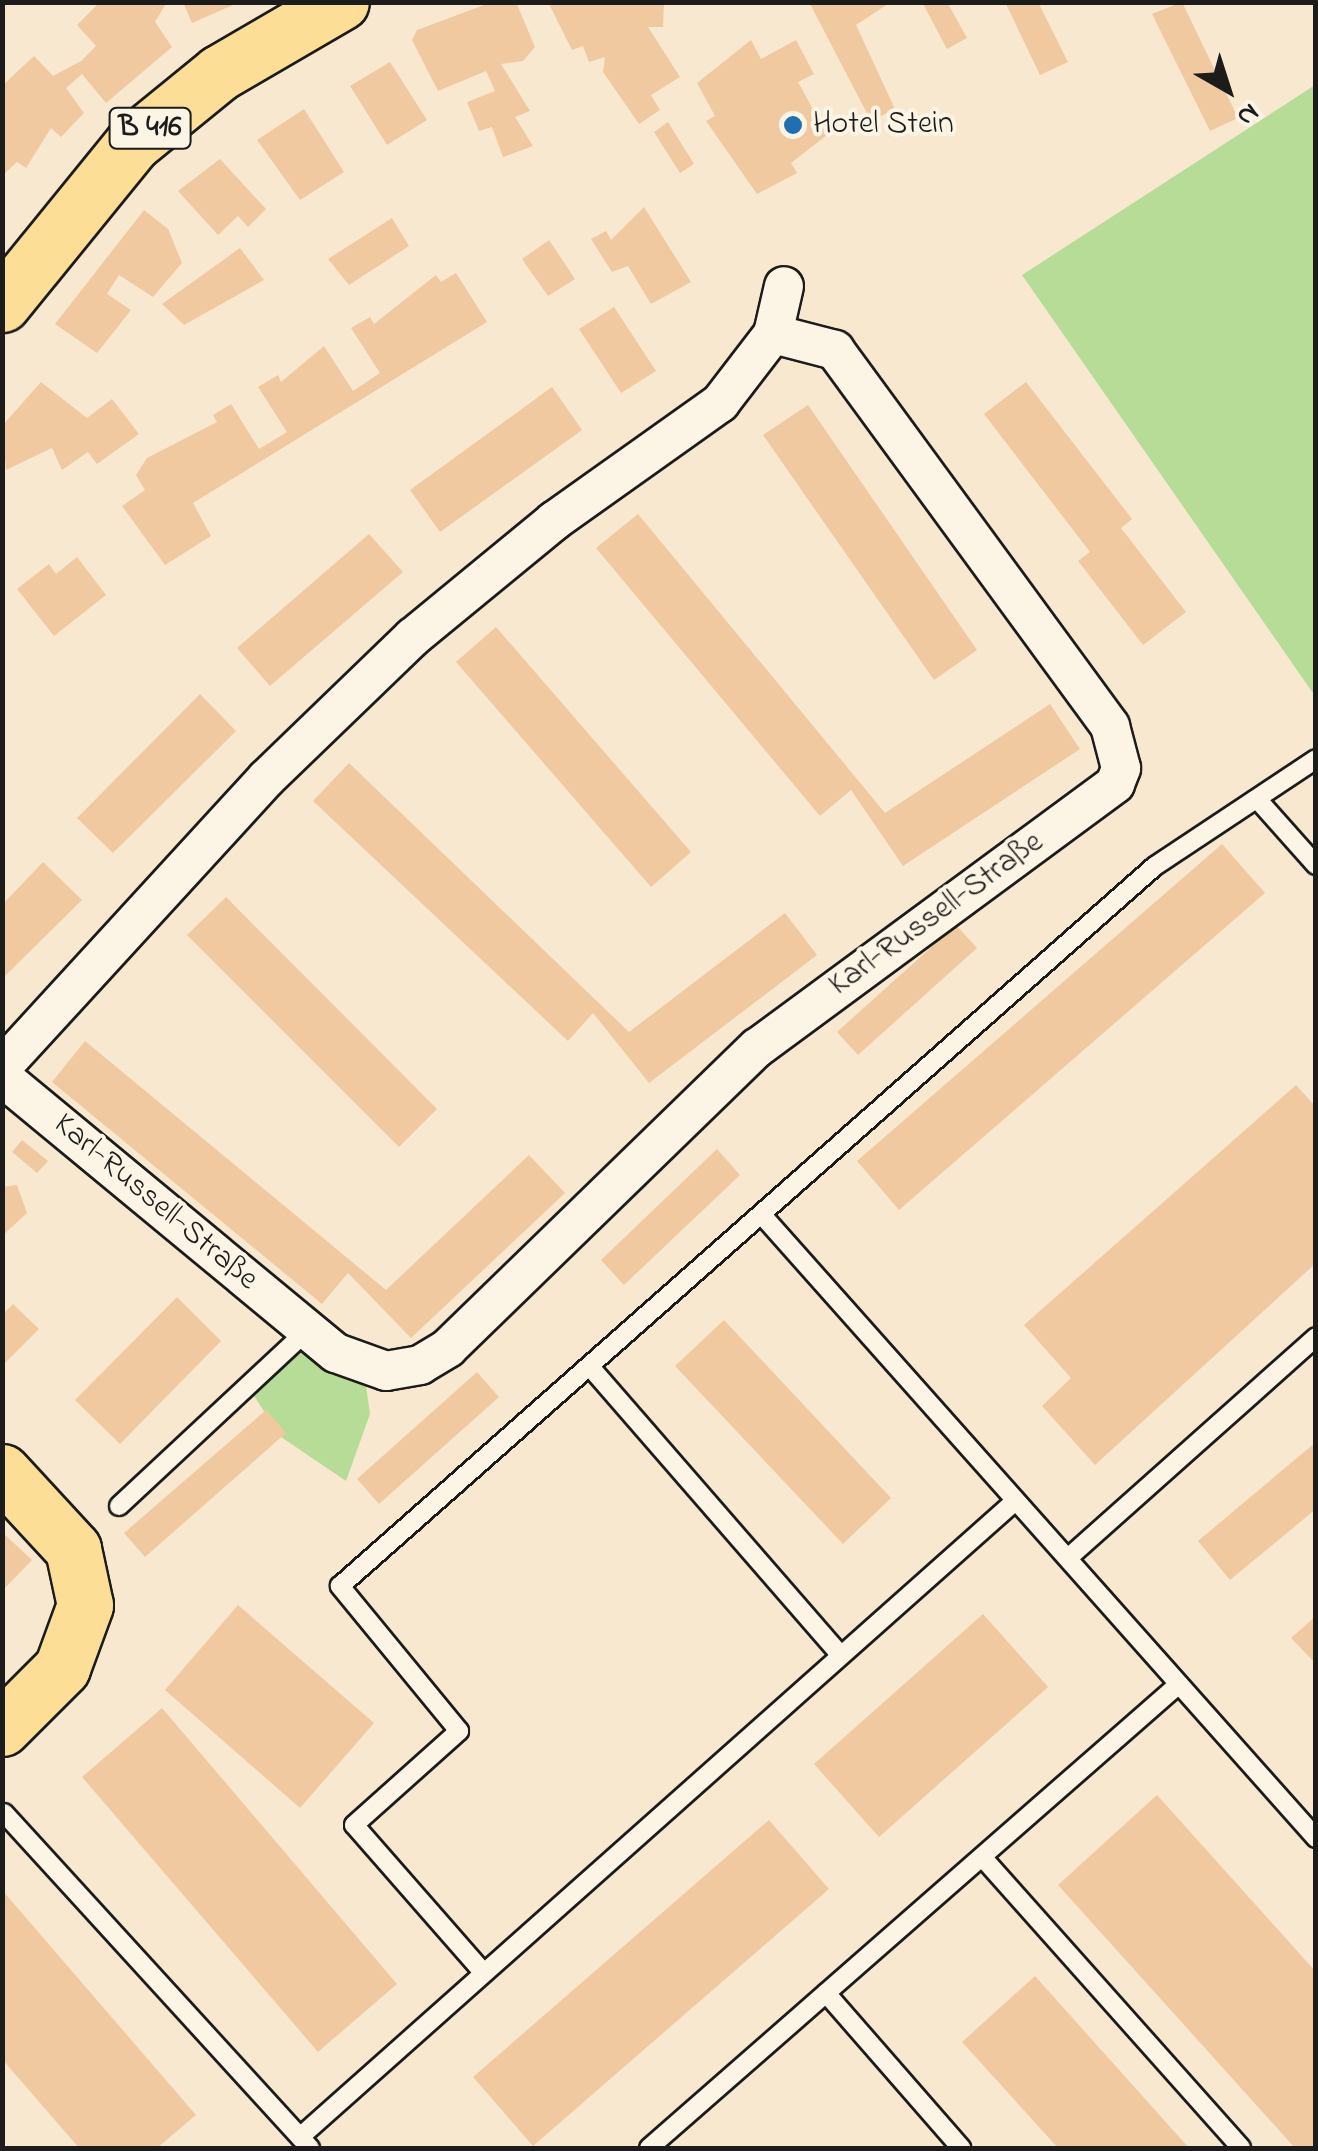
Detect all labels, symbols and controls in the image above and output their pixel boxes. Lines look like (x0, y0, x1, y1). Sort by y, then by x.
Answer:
north arrow (1178, 40, 1278, 140)
text: N (1227, 92, 1267, 136)
road number: B 416 (108, 103, 192, 153)
place label: Hotel Stein (813, 106, 954, 144)
marker: Hotel Stein (782, 114, 804, 136)
street label: Karl-Russell-Straße (822, 824, 1052, 1006)
street label: Karl-Russell-Straße (45, 1106, 265, 1300)

